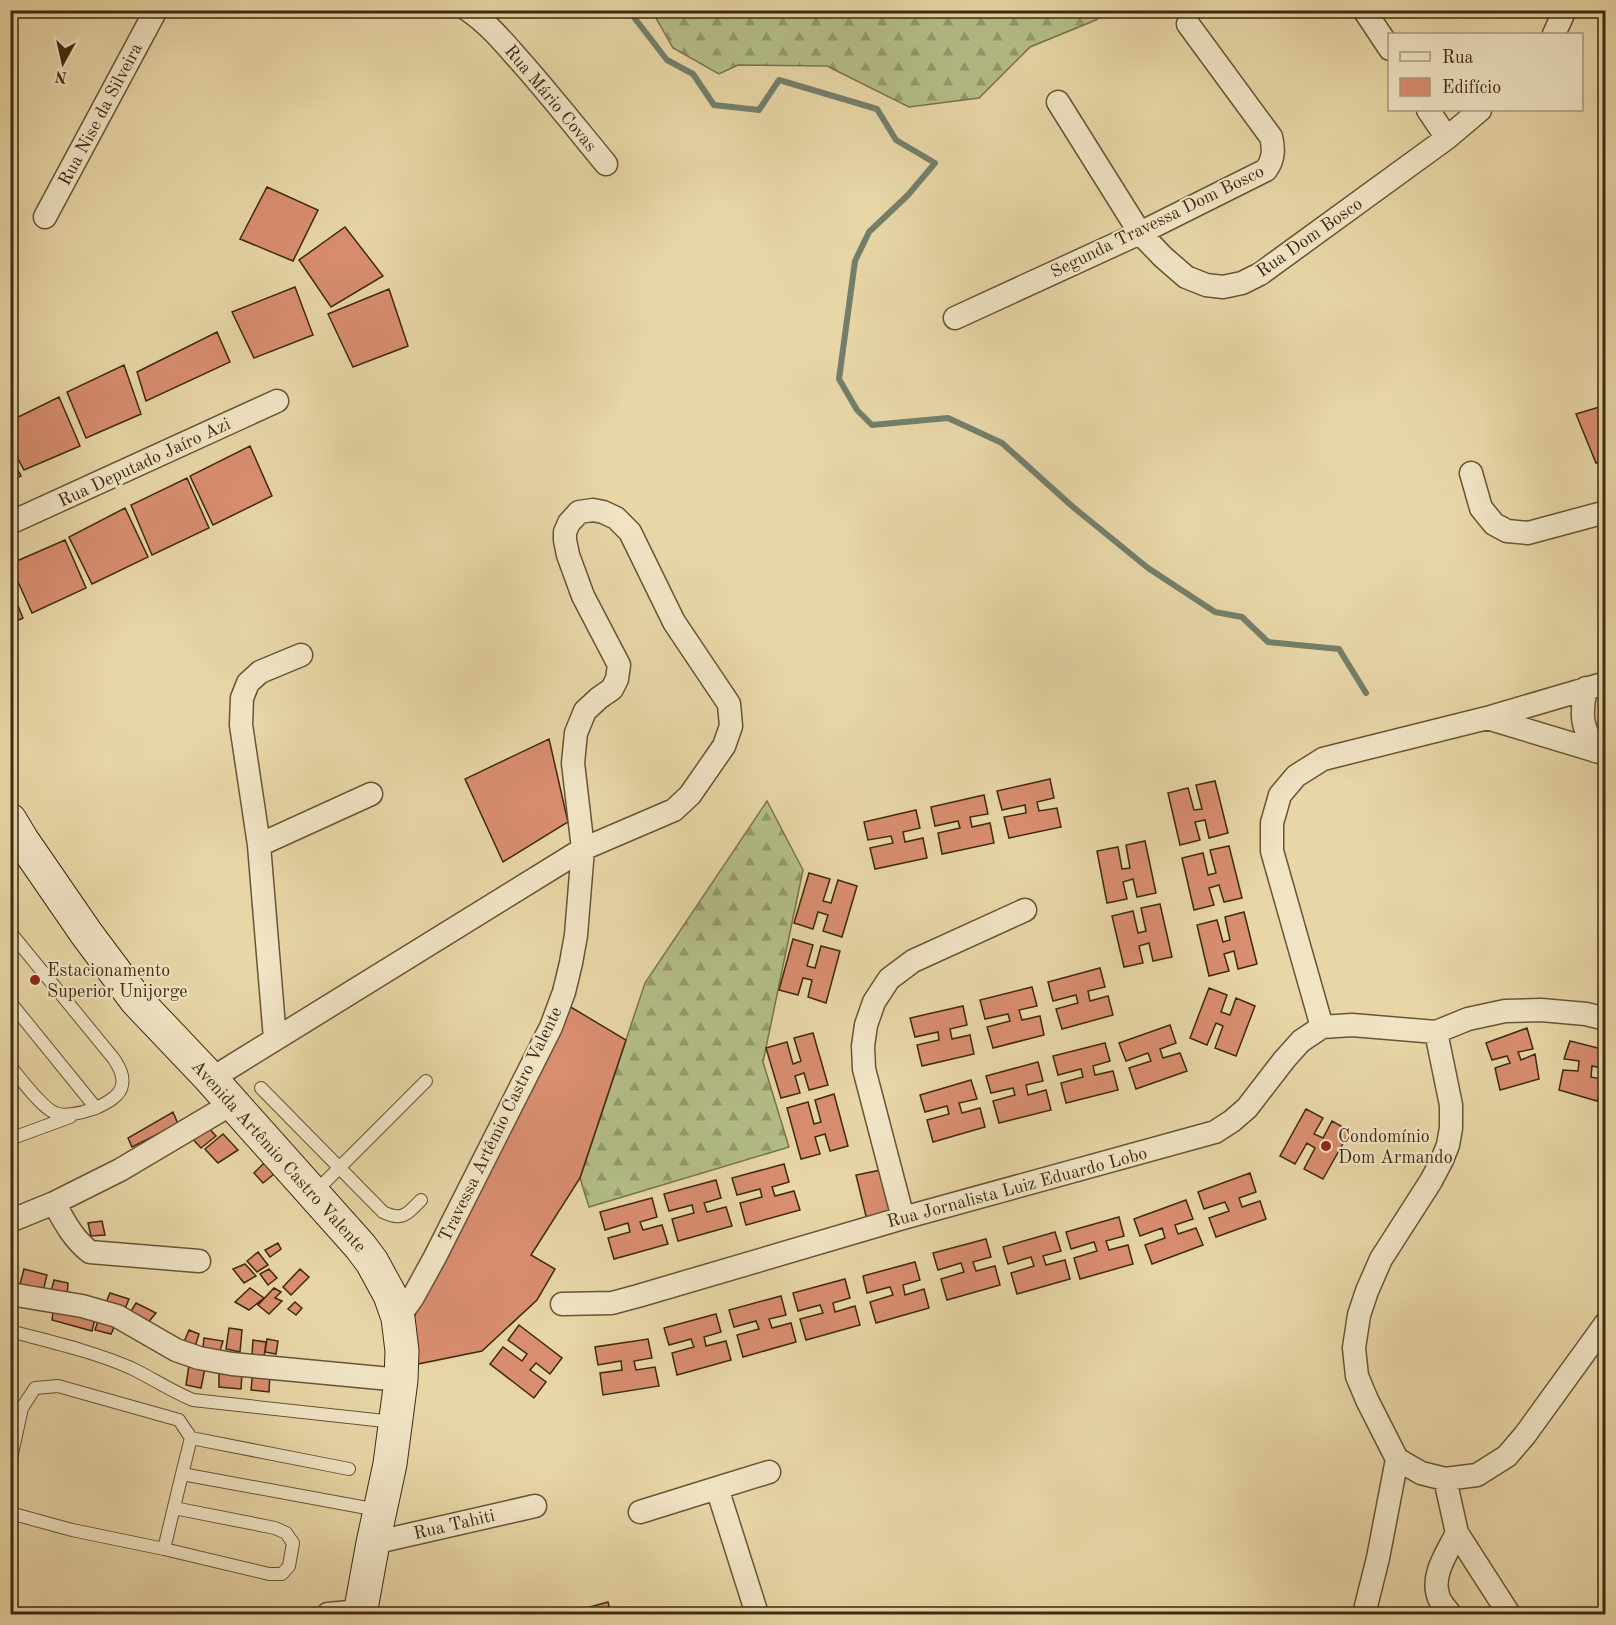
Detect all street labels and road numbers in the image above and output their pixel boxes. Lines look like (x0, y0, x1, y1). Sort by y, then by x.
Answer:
street label: Rua Nise da Silveira (53, 39, 147, 189)
street label: Rua Mário Covas (501, 42, 600, 155)
street label: Segunda Travessa Dom Bosco (1048, 162, 1267, 282)
street label: Rua Dom Bosco (1253, 195, 1366, 281)
street label: Rua Deputado Jaíro Azi (56, 415, 233, 511)
street label: Travessa Artêmio Castro Valente (436, 1004, 566, 1245)
street label: Avenida Artêmio Castro Valente (187, 1057, 369, 1256)
street label: Rua Jornalista Luiz Eduardo Lobo (885, 1145, 1149, 1231)
street label: Rua Tahiti (412, 1507, 497, 1543)

